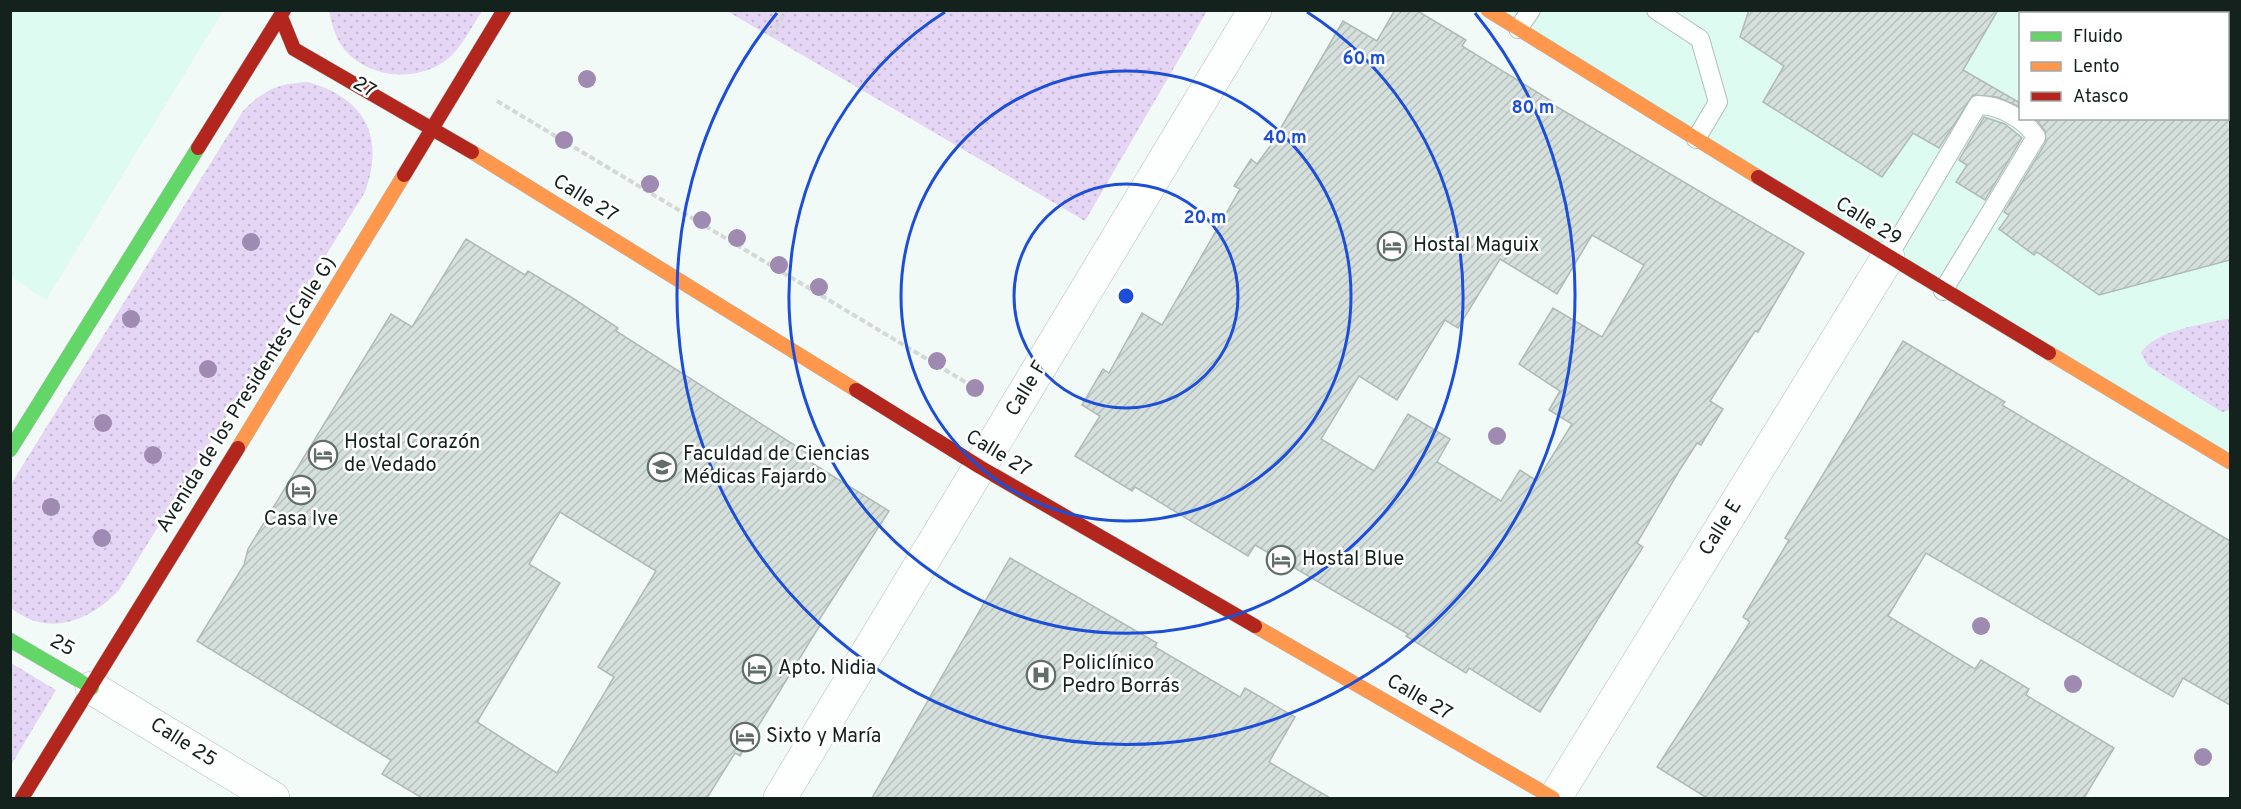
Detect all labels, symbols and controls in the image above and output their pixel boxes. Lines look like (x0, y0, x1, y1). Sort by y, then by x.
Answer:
legend (2019, 12, 2229, 120)
text: Fluido (2073, 26, 2123, 49)
text: 60 m (1342, 48, 1386, 71)
text: Lento (2073, 56, 2119, 79)
street label: 27 (348, 71, 380, 105)
text: Atasco (2073, 86, 2129, 109)
text: 80 m (1511, 97, 1555, 120)
text: 40 m (1263, 127, 1307, 150)
street label: Calle 27 (548, 169, 622, 229)
street label: Calle 29 (1830, 191, 1906, 253)
text: 20 m (1183, 207, 1227, 230)
hotel icon: Hostal Maguix (1376, 230, 1408, 262)
place label: Hostal Maguix (1413, 233, 1539, 259)
street label: Avenida de los Presidentes (Calle G) (151, 252, 343, 538)
centre of rings (1116, 286, 1136, 306)
street label: Calle F (1000, 356, 1054, 422)
street label: Calle 27 (960, 424, 1036, 484)
place label: Hostal Corazón de Vedado (344, 430, 480, 479)
hotel icon: Hostal Corazón de Vedado (307, 439, 339, 471)
place label: Faculdad de Ciencias Médicas Fajardo (683, 442, 870, 491)
school or university icon: Faculdad de Ciencias Médicas Fajardo (646, 451, 678, 483)
hotel icon: Casa Ive (285, 474, 317, 506)
street label: Calle E (1694, 495, 1748, 561)
place label: Casa Ive (264, 507, 338, 533)
hotel icon: Hostal Blue (1265, 544, 1297, 576)
place label: Hostal Blue (1302, 547, 1404, 573)
street label: 25 (45, 629, 79, 663)
place label: Policlínico Pedro Borrás (1062, 651, 1180, 700)
hotel icon: Apto. Nidia (741, 653, 773, 685)
place label: Apto. Nidia (778, 656, 876, 682)
hospital icon: Policlínico Pedro Borrás (1025, 659, 1057, 691)
street label: Calle 27 (1381, 669, 1457, 727)
street label: Calle 25 (145, 712, 221, 774)
hotel icon: Sixto y María (729, 721, 761, 753)
place label: Sixto y María (766, 724, 881, 750)

